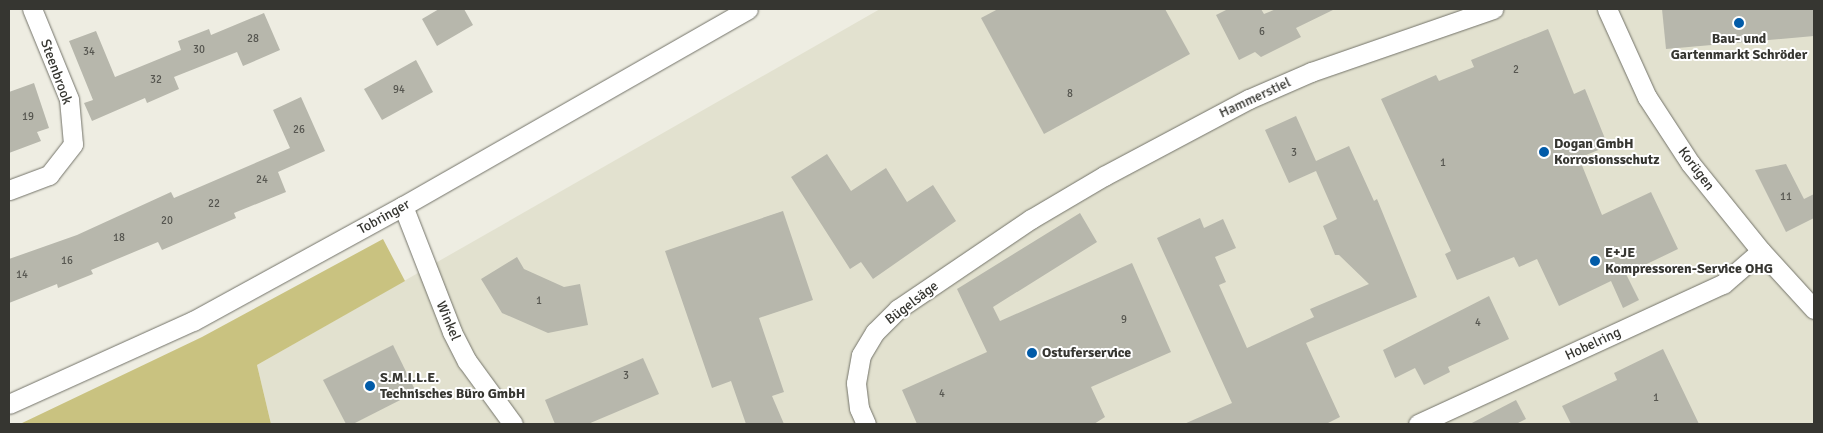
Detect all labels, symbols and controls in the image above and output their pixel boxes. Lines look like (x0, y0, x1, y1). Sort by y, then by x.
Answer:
marker: Bau- und Gartenmarkt Schröder (1733, 17, 1745, 29)
house number: 6 (1259, 25, 1265, 39)
place label: Bau- und Gartenmarkt Schröder (1671, 31, 1807, 64)
house number: 28 (247, 32, 259, 46)
street label: Steenbrook (36, 37, 76, 107)
house number: 30 (193, 43, 205, 57)
house number: 34 (83, 45, 95, 59)
house number: 2 (1513, 63, 1519, 77)
house number: 32 (150, 73, 162, 87)
street label: Hammerstiel (1217, 74, 1293, 122)
house number: 94 (393, 83, 405, 97)
house number: 8 (1067, 87, 1073, 101)
house number: 19 (22, 110, 34, 124)
house number: 26 (293, 123, 305, 137)
place label: Dogan GmbH Korrosionsschutz (1554, 136, 1660, 168)
street label: Korügen (1674, 144, 1718, 194)
house number: 3 (1291, 146, 1297, 160)
marker: Dogan GmbH Korrosionsschutz (1538, 146, 1550, 158)
house number: 1 (1440, 156, 1446, 170)
house number: 24 (256, 173, 268, 187)
house number: 11 (1780, 190, 1792, 204)
street label: Tobringer (355, 196, 413, 238)
house number: 22 (208, 197, 220, 211)
house number: 20 (161, 214, 173, 228)
house number: 18 (113, 231, 125, 245)
place label: E+JE Kompressoren-Service OHG (1605, 245, 1773, 278)
house number: 16 (61, 254, 73, 268)
marker: E+JE Kompressoren-Service OHG (1589, 255, 1601, 267)
house number: 14 (16, 268, 28, 282)
street label: Bügelsäge (882, 278, 942, 328)
house number: 1 (536, 294, 542, 308)
street label: Winkel (432, 299, 464, 343)
house number: 9 (1121, 313, 1127, 327)
house number: 4 (1475, 316, 1481, 330)
street label: Hobelring (1563, 324, 1623, 364)
place label: Ostuferservice (1042, 345, 1131, 361)
marker: Ostuferservice (1026, 347, 1038, 359)
house number: 3 (623, 369, 629, 383)
place label: S.M.I.L.E. Technisches Büro GmbH (380, 370, 525, 402)
marker: S.M.I.L.E. Technisches Büro GmbH (364, 380, 376, 392)
house number: 4 (939, 387, 945, 401)
house number: 1 (1653, 391, 1659, 405)

